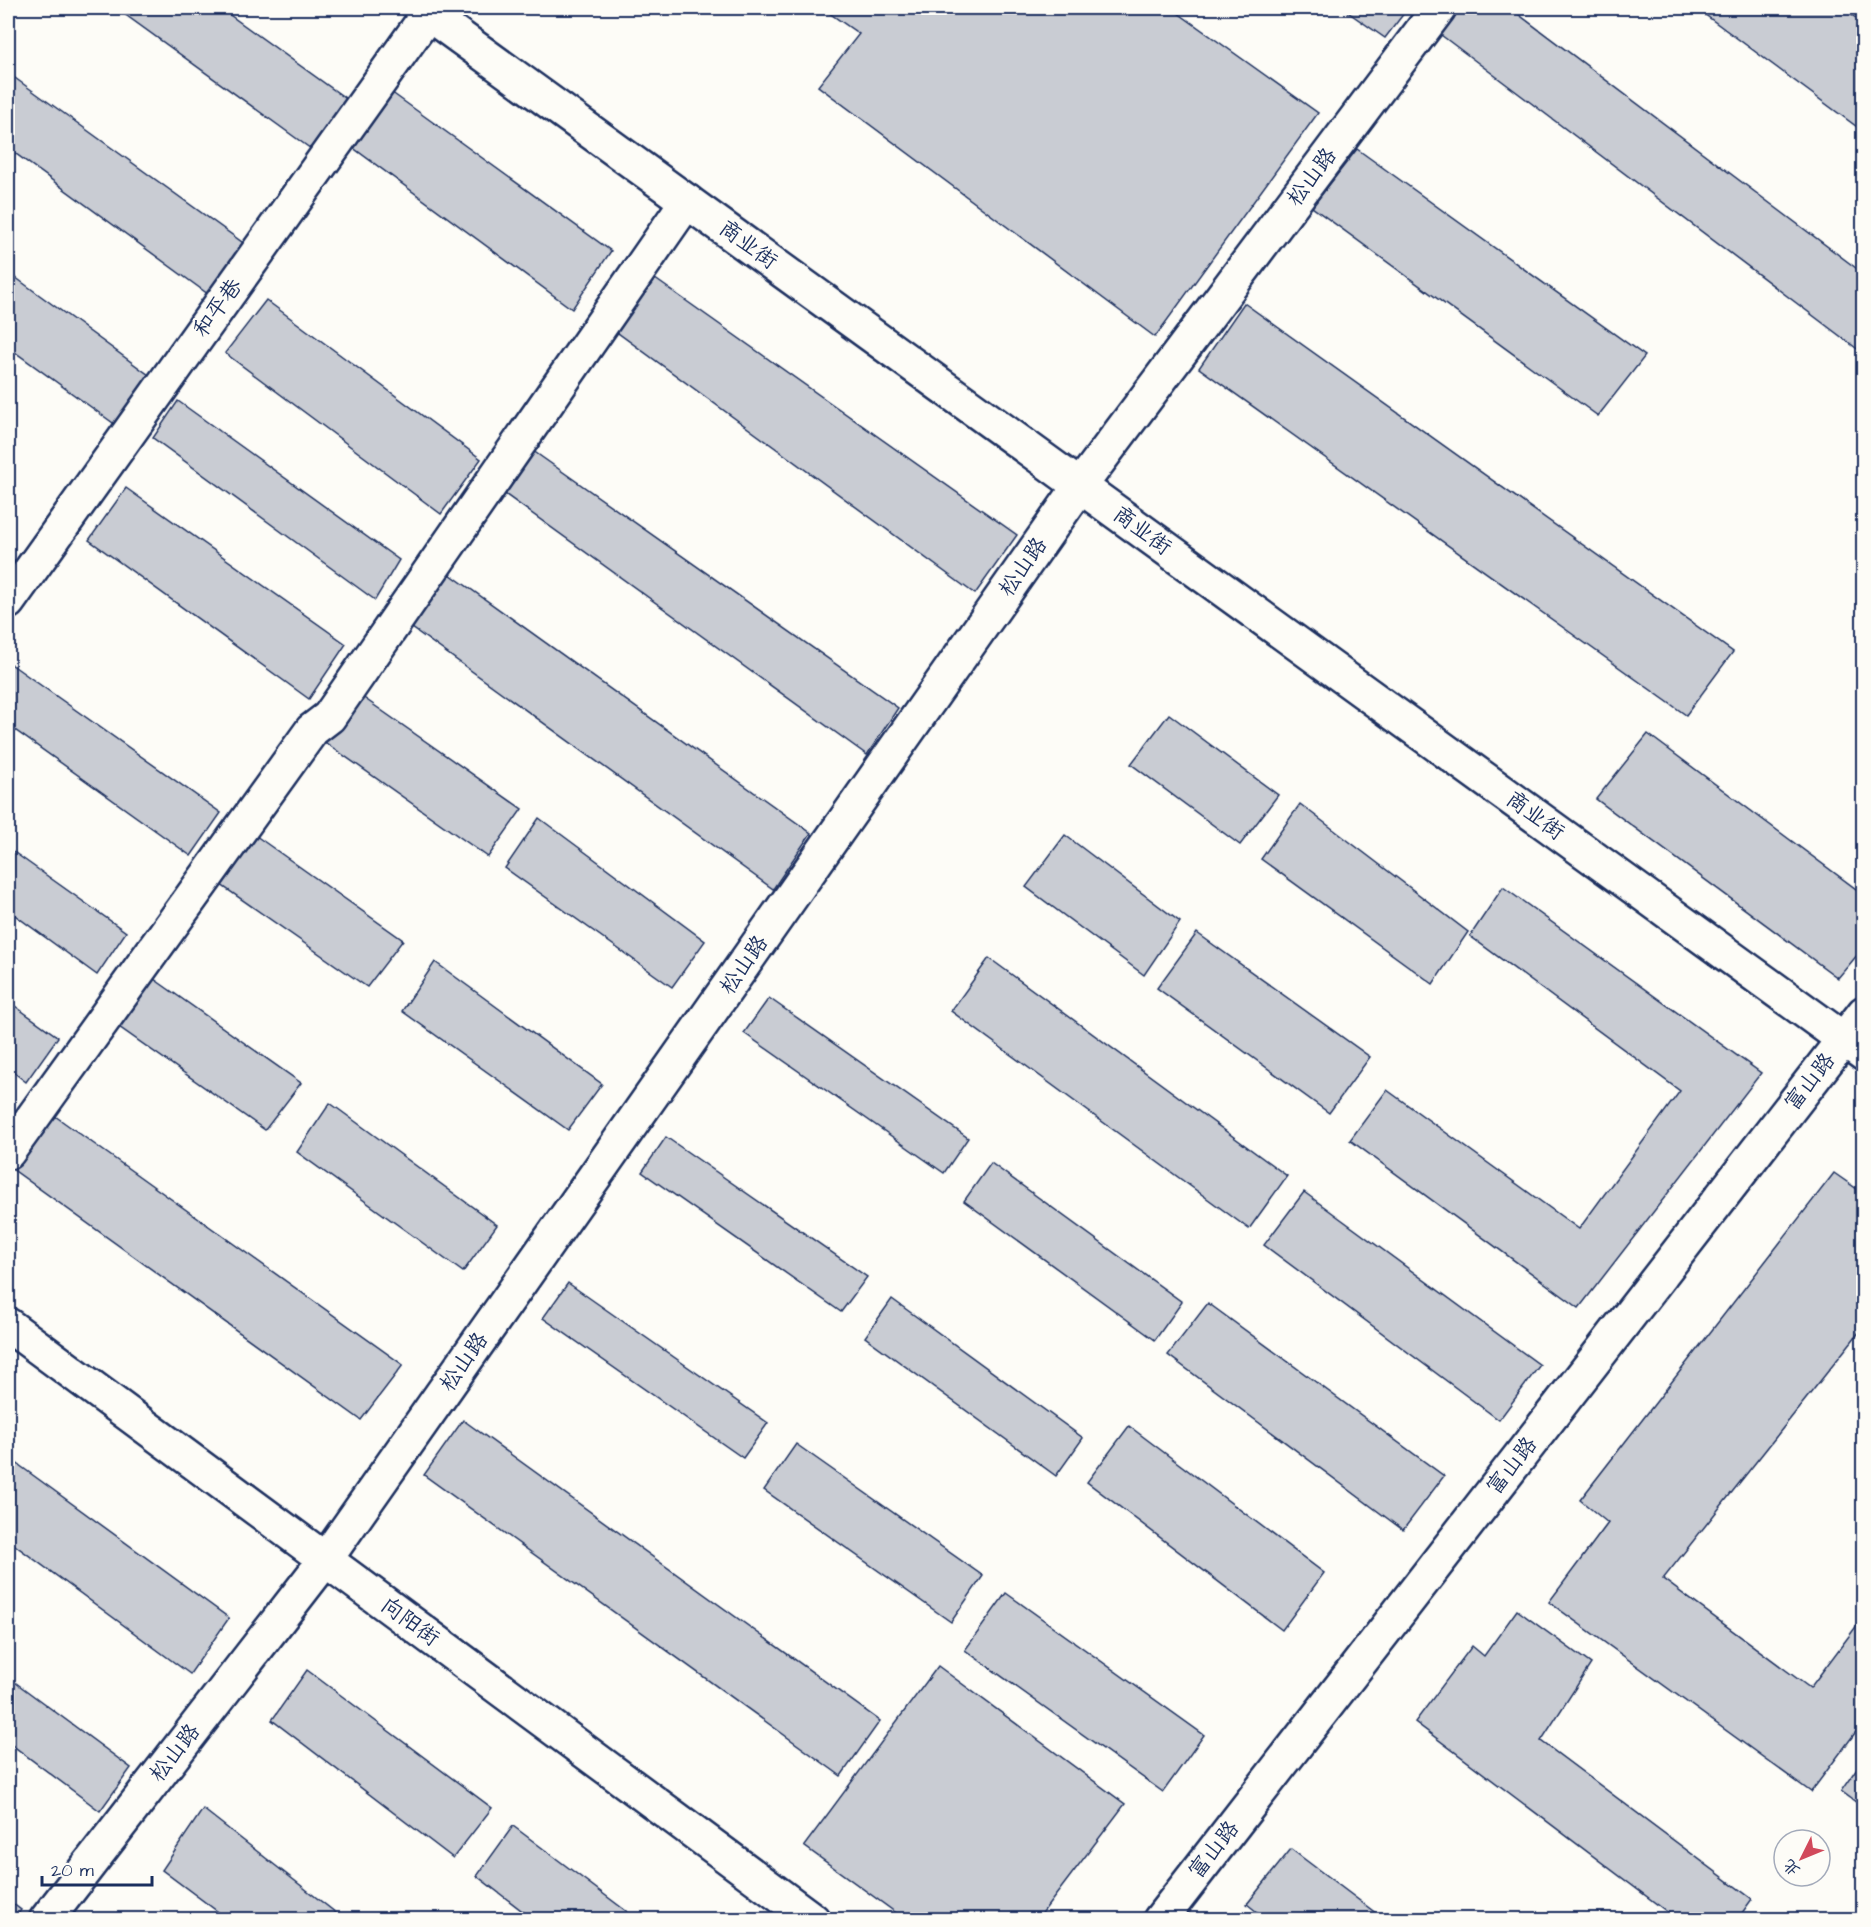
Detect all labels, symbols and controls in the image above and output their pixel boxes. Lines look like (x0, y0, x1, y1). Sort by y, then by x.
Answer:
street label: 松山路 (1280, 141, 1344, 213)
street label: 商业街 (712, 213, 784, 277)
street label: 和平巷 (186, 272, 250, 344)
street label: 商业街 (1106, 499, 1178, 563)
street label: 松山路 (991, 531, 1055, 603)
street label: 商业街 (1499, 784, 1571, 848)
street label: 松山路 (712, 929, 776, 1001)
street label: 富山路 (1777, 1046, 1843, 1118)
street label: 松山路 (432, 1326, 496, 1398)
street label: 富山路 (1479, 1430, 1545, 1502)
street label: 向阳街 (374, 1590, 446, 1654)
street label: 松山路 (142, 1717, 208, 1789)
street label: 富山路 (1181, 1814, 1247, 1886)
north arrow (1772, 1828, 1832, 1888)
scale bar (42, 1849, 152, 1887)
text: 北 (1778, 1854, 1805, 1881)
text: 20 m (51, 1858, 94, 1883)

